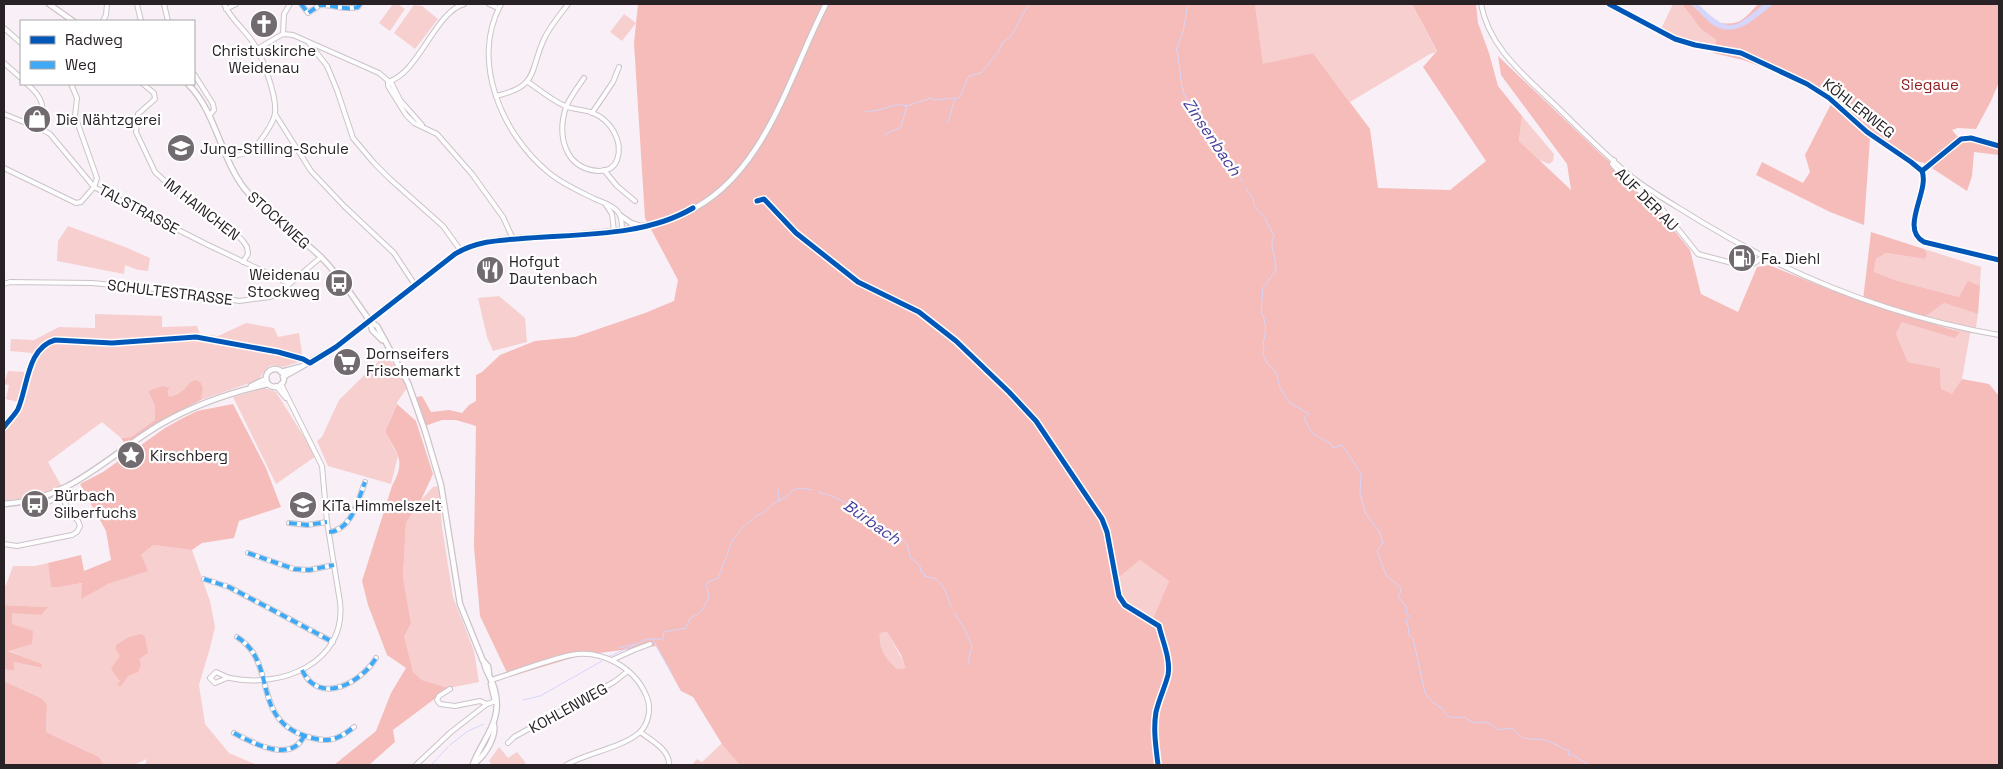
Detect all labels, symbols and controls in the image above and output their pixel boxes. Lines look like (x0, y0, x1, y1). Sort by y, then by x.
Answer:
church icon: Christuskirche Weidenau (249, 9, 279, 39)
legend (20, 20, 195, 85)
text: Radweg (65, 30, 123, 49)
place label: Christuskirche Weidenau (212, 41, 316, 77)
text: Weg (65, 55, 96, 74)
street label: KÖHLERWEG (1819, 74, 1899, 142)
park label: Siegaue (1901, 75, 1959, 94)
water label: Zinsenbach (1178, 94, 1246, 181)
shop icon: Die Nähtzgerei (22, 104, 52, 134)
place label: Die Nähtzgerei (56, 110, 161, 129)
school or university icon: Jung-Stilling-Schule (166, 133, 196, 163)
place label: Jung-Stilling-Schule (200, 139, 349, 158)
street label: AUF DER AU (1611, 163, 1683, 235)
street label: IM HAINCHEN (160, 173, 244, 245)
street label: TALSTRASSE (95, 180, 183, 238)
street label: STOCKWEG (244, 187, 314, 253)
fuel station icon: Fa. Diehl (1727, 243, 1757, 273)
place label: Fa. Diehl (1761, 249, 1820, 268)
place label: Hofgut Dautenbach (509, 252, 598, 288)
restaurant icon: Hofgut Dautenbach (475, 255, 505, 285)
place label: Weidenau Stockweg (247, 265, 320, 301)
bus stop icon: Weidenau Stockweg (324, 268, 354, 298)
street label: SCHULTESTRASSE (106, 275, 234, 309)
place label: Dornseifers Frischemarkt (366, 344, 461, 380)
supermarket icon: Dornseifers Frischemarkt (332, 347, 362, 377)
place icon: Kirschberg (116, 440, 146, 470)
place label: Kirschberg (150, 446, 228, 465)
place label: Bürbach Silberfuchs (54, 486, 137, 522)
bus stop icon: Bürbach Silberfuchs (20, 489, 50, 519)
school or university icon: KiTa Himmelszelt (288, 490, 318, 520)
water label: Bürbach (839, 495, 906, 550)
place label: KiTa Himmelszelt (322, 496, 442, 515)
street label: KOHLENWEG (526, 679, 610, 737)

